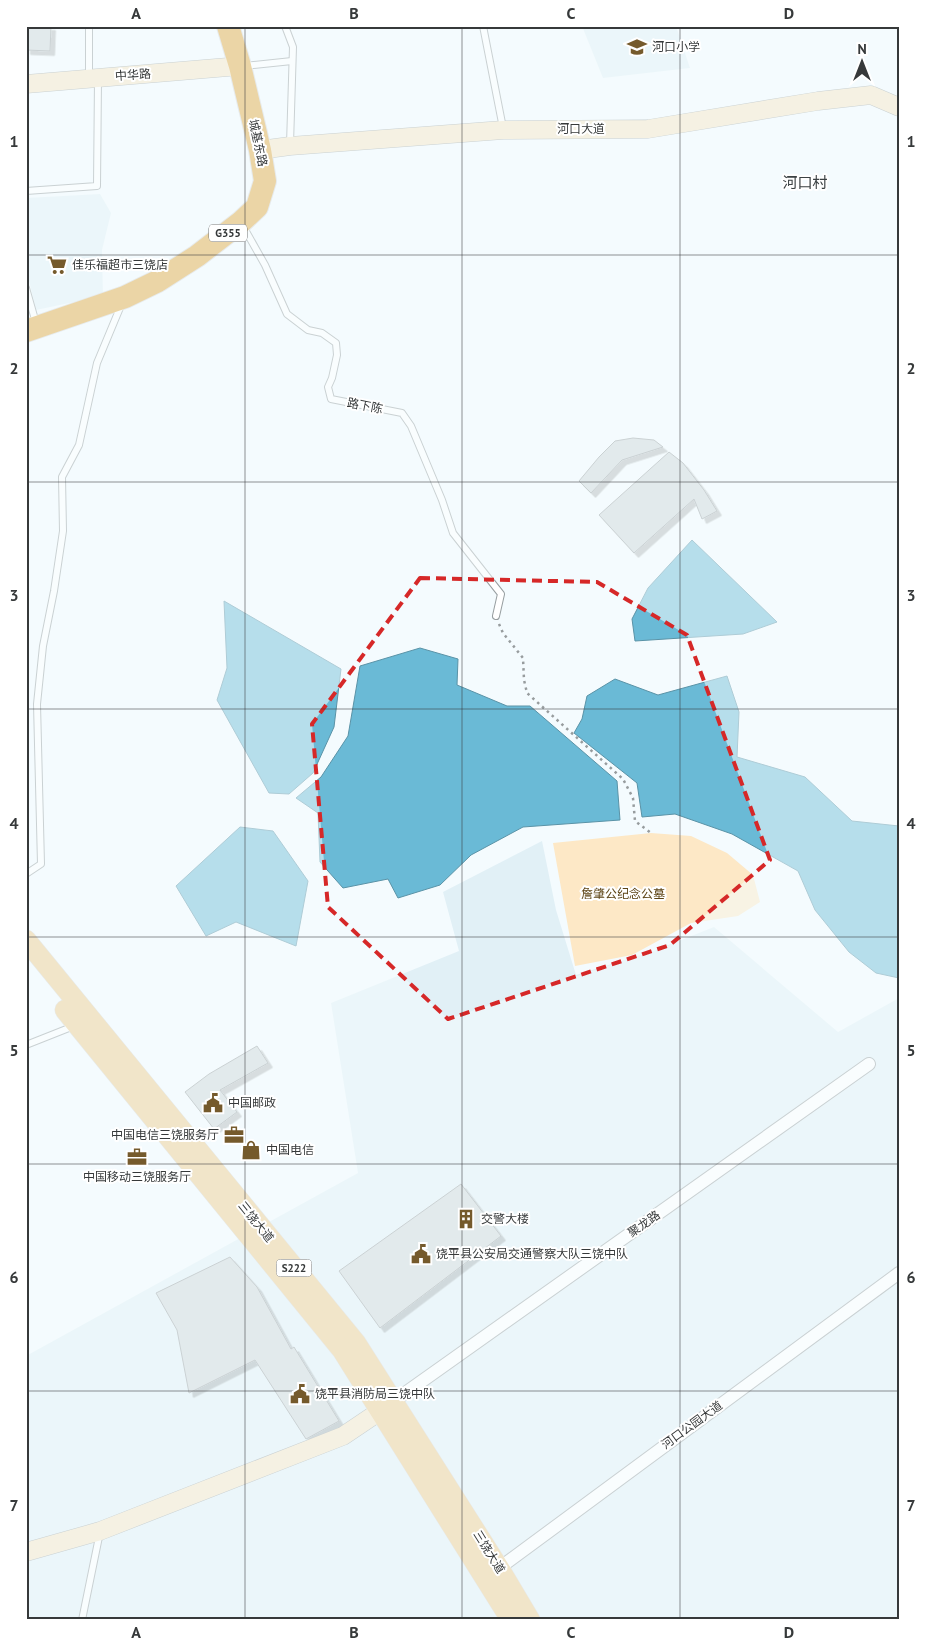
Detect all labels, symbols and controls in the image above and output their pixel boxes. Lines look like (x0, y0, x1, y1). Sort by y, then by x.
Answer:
text: A (131, 3, 141, 23)
text: B (349, 3, 359, 23)
text: C (567, 3, 576, 23)
text: D (784, 3, 794, 23)
school or university icon: 河口小学 (626, 36, 648, 58)
north arrow (838, 38, 888, 88)
place label: 河口小学 (652, 39, 700, 54)
text: N (857, 40, 867, 58)
street label: 中华路 (114, 66, 151, 83)
street label: 城基东路 (246, 118, 271, 168)
street label: 河口大道 (557, 121, 605, 136)
text: 1 (9, 131, 19, 151)
text: 1 (906, 131, 916, 151)
district label: 河口村 (782, 173, 828, 192)
road number: G355 (209, 224, 247, 242)
supermarket icon: 佳乐福超市三饶店 (46, 254, 68, 276)
place label: 佳乐福超市三饶店 (72, 257, 168, 272)
text: 2 (9, 358, 19, 378)
text: 2 (906, 358, 916, 378)
street label: 路下陈 (346, 395, 384, 416)
text: 3 (9, 585, 19, 605)
text: 3 (906, 585, 916, 605)
text: 4 (9, 813, 19, 833)
text: 4 (906, 813, 916, 833)
park label: 詹肇公纪念公墓 (581, 886, 665, 901)
text: 5 (9, 1040, 19, 1060)
text: 5 (906, 1040, 916, 1060)
public building icon: 中国邮政 (202, 1092, 224, 1114)
place label: 中国邮政 (228, 1095, 276, 1110)
office icon: 中国电信三饶服务厅 (223, 1124, 245, 1146)
place label: 中国电信三饶服务厅 (111, 1127, 219, 1142)
shop icon: 中国电信 (240, 1139, 262, 1161)
place label: 中国电信 (266, 1142, 314, 1157)
office icon: 中国移动三饶服务厅 (126, 1146, 148, 1168)
place label: 中国移动三饶服务厅 (83, 1169, 191, 1184)
street label: 三饶大道 (235, 1198, 277, 1245)
street label: 聚龙路 (625, 1207, 663, 1240)
building icon: 交警大楼 (455, 1208, 477, 1230)
place label: 交警大楼 (481, 1211, 529, 1226)
public building icon: 饶平县公安局交通警察大队三饶中队 (410, 1243, 432, 1265)
place label: 饶平县公安局交通警察大队三饶中队 (436, 1246, 628, 1261)
road number: S222 (276, 1260, 312, 1276)
text: 6 (9, 1267, 19, 1287)
text: 6 (906, 1267, 916, 1287)
public building icon: 饶平县消防局三饶中队 (289, 1383, 311, 1405)
place label: 饶平县消防局三饶中队 (315, 1386, 435, 1401)
street label: 河口公园大道 (658, 1397, 725, 1452)
text: 7 (9, 1495, 19, 1515)
text: 7 (906, 1495, 916, 1515)
street label: 三饶大道 (470, 1527, 509, 1576)
text: A (131, 1622, 141, 1642)
text: B (349, 1622, 359, 1642)
text: C (567, 1622, 576, 1642)
text: D (784, 1622, 794, 1642)

